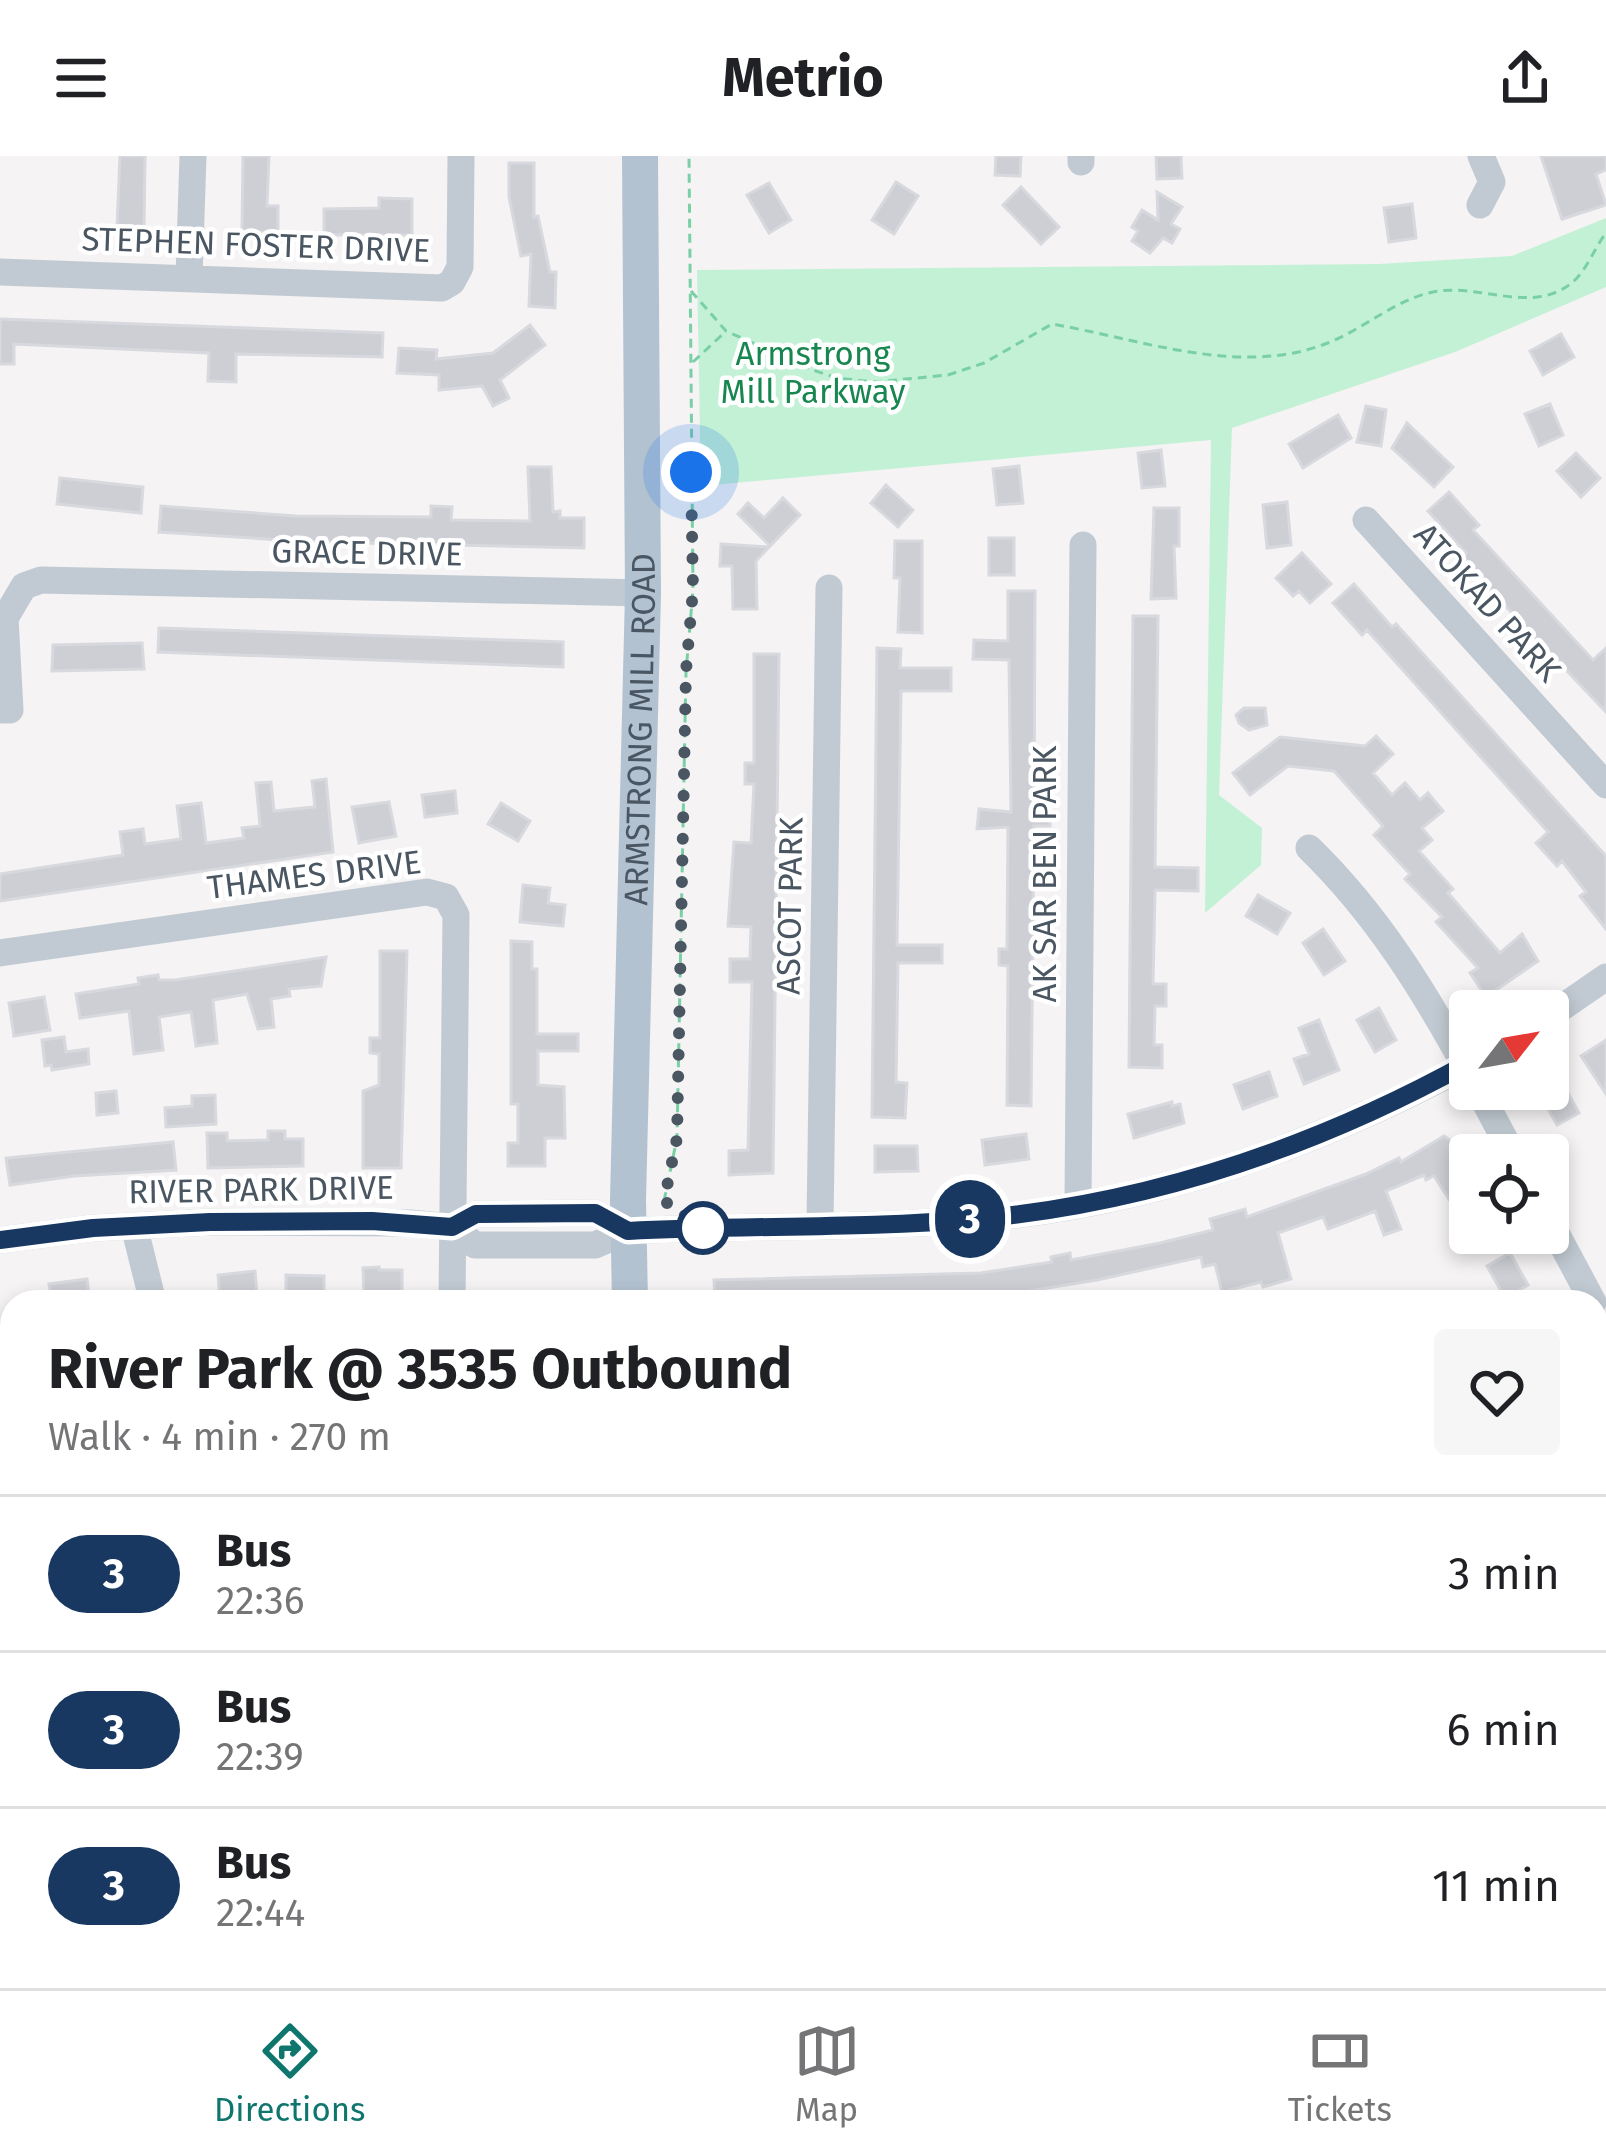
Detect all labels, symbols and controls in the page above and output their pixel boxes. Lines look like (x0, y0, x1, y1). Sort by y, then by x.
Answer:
icon: menu (48, 45, 114, 111)
icon: share (1492, 45, 1558, 111)
text: Metrio (722, 46, 884, 110)
street label: STEPHEN FOSTER DRIVE (81, 219, 431, 271)
park label: Armstrong Mill Parkway (721, 334, 905, 412)
your location (661, 442, 721, 502)
street label: ATOKAD PARK (1406, 515, 1569, 691)
street label: GRACE DRIVE (271, 531, 463, 575)
street label: ARMSTRONG MILL ROAD (616, 553, 664, 906)
street label: AK SAR BEN PARK (1025, 745, 1065, 1003)
street label: ASCOT PARK (768, 816, 812, 995)
street label: THAMES DRIVE (205, 842, 423, 908)
north arrow (1449, 990, 1569, 1110)
map controls (1449, 990, 1569, 1254)
button: locate (1449, 1134, 1569, 1254)
street label: RIVER PARK DRIVE (128, 1168, 394, 1212)
line badge: 3 (931, 1180, 1009, 1258)
text: 3 (959, 1194, 981, 1244)
unlabelled marker (678, 1203, 728, 1253)
button: heart (1434, 1329, 1560, 1455)
text: River Park @ 3535 Outbound (48, 1335, 792, 1403)
text: Walk · 4 min · 270 m (48, 1414, 391, 1460)
text: Bus (216, 1524, 291, 1578)
text: 3 min (1448, 1547, 1560, 1601)
text: 3 (103, 1549, 125, 1599)
text: 22:36 (216, 1578, 305, 1624)
text: Bus (216, 1680, 291, 1734)
text: 6 min (1446, 1703, 1560, 1757)
text: 3 (103, 1705, 125, 1755)
text: 22:39 (216, 1734, 304, 1780)
text: Bus (216, 1836, 291, 1890)
text: 11 min (1432, 1859, 1560, 1913)
text: 3 (103, 1861, 125, 1911)
text: 22:44 (216, 1890, 305, 1936)
tab: Directions (214, 2018, 365, 2130)
tab: Map (794, 2018, 860, 2130)
tab: Tickets (1288, 2018, 1392, 2130)

